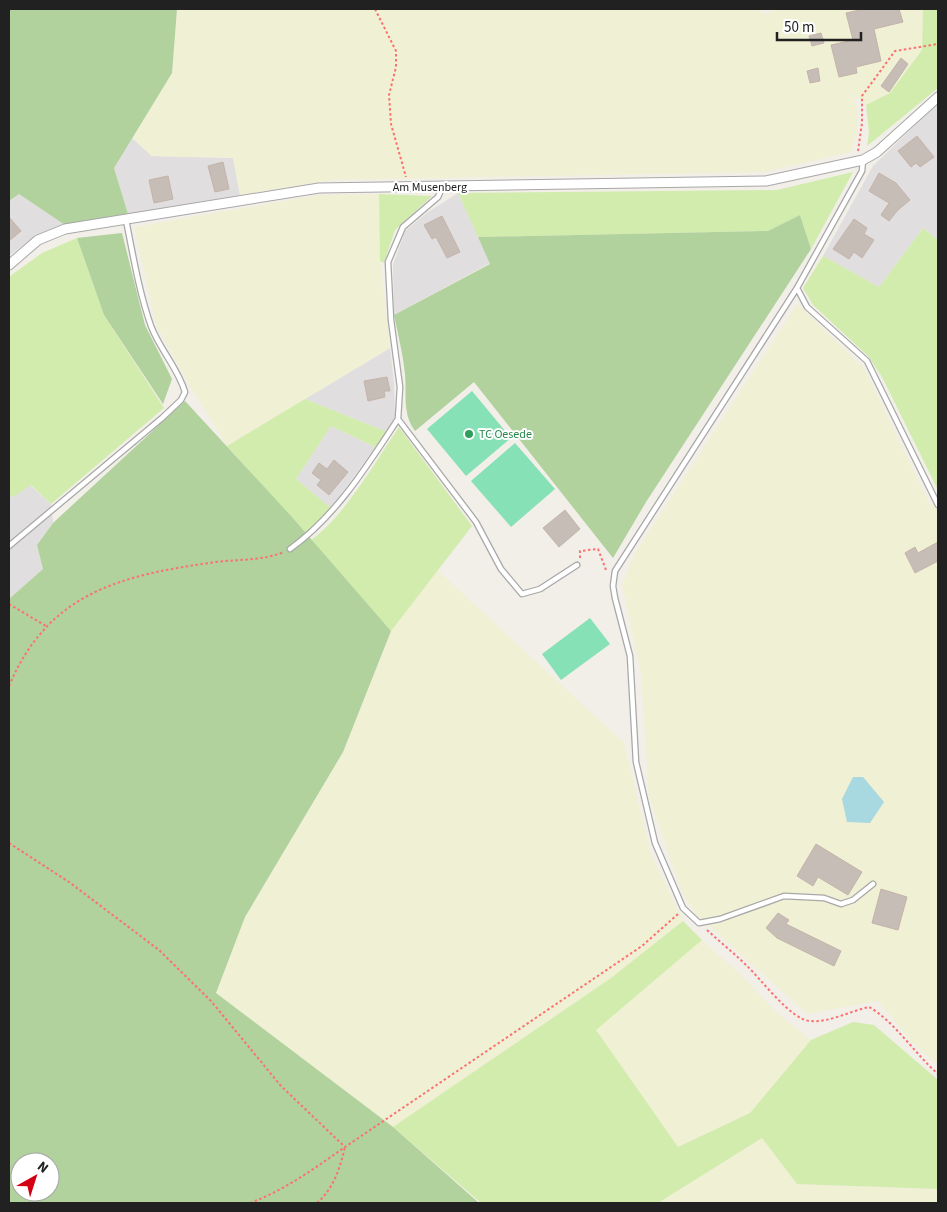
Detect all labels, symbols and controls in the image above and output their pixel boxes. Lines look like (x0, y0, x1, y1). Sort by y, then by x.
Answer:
scale bar (777, 10, 861, 42)
text: 50 m (784, 17, 814, 38)
street label: Am Musenberg (393, 179, 467, 196)
place label: TC Oesede (479, 426, 532, 443)
marker: TC Oesede (463, 428, 475, 440)
north arrow (10, 1152, 60, 1202)
text: N (33, 1157, 52, 1178)

